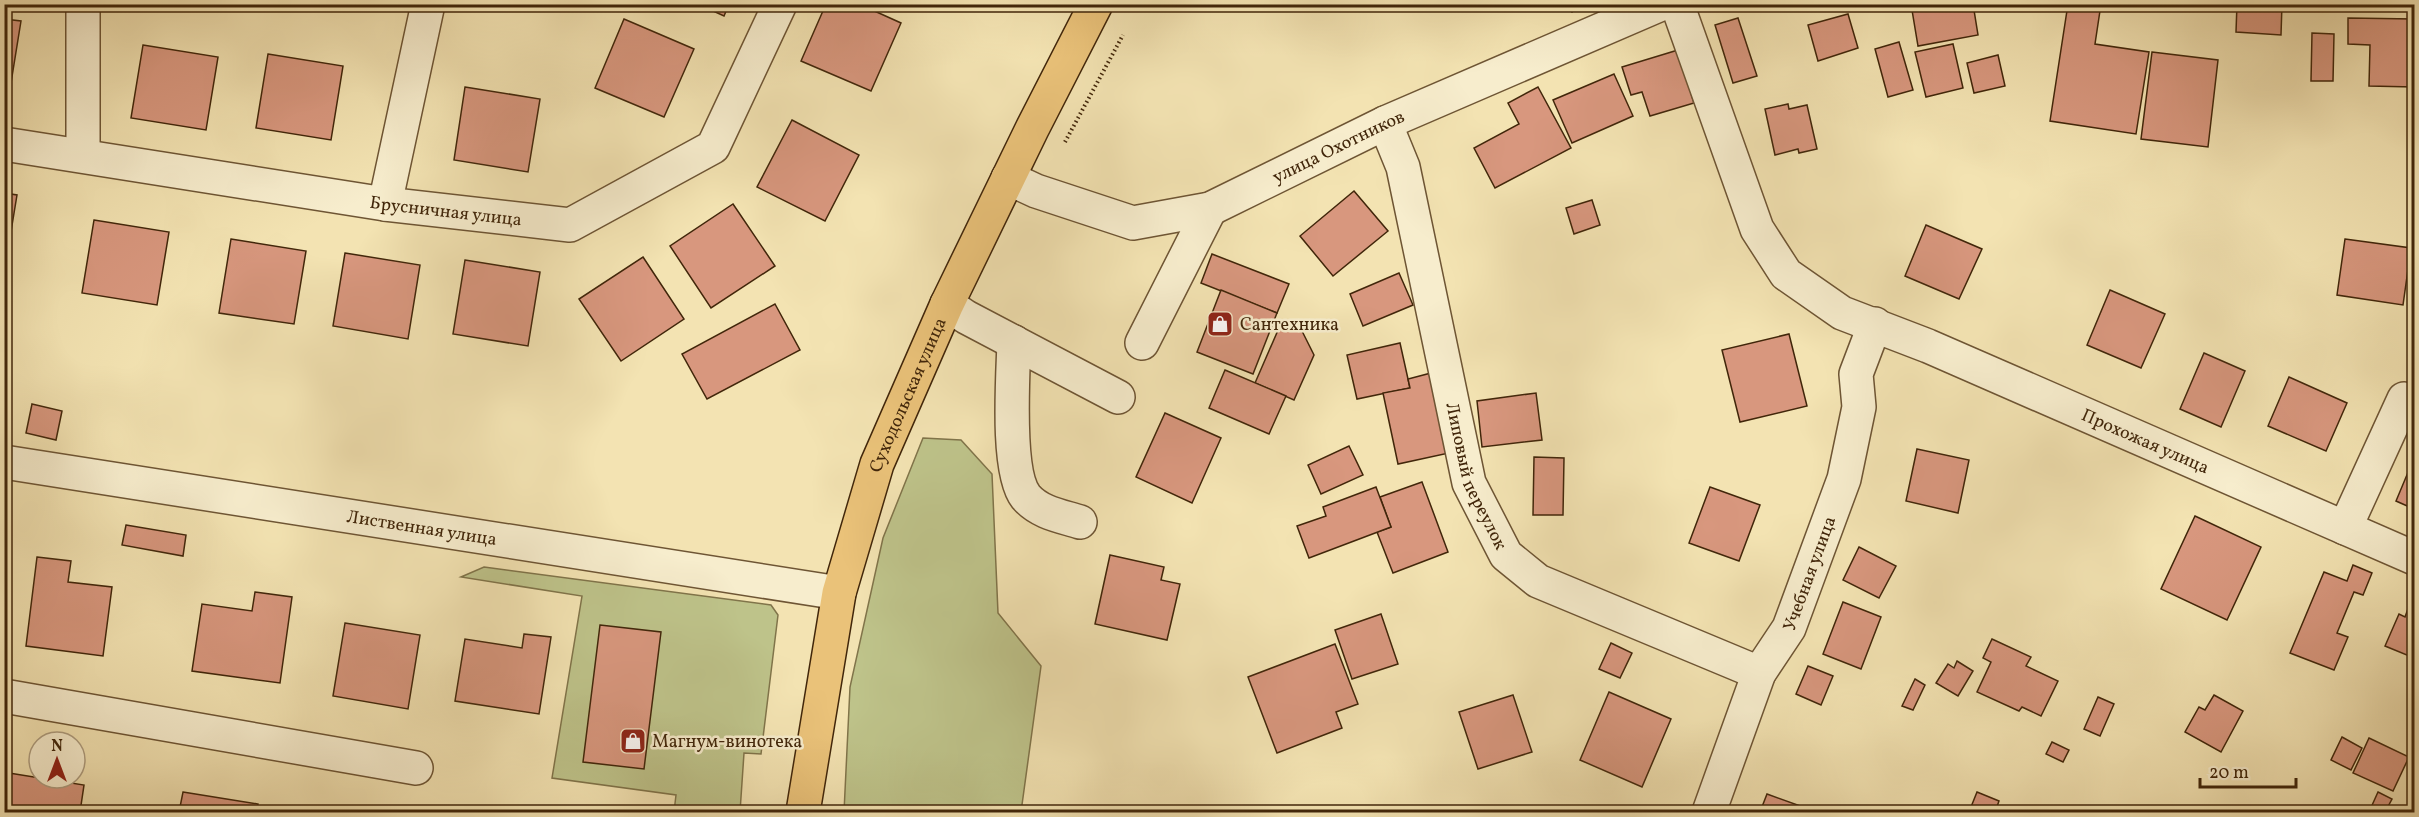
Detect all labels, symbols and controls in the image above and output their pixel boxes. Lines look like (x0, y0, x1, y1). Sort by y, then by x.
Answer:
street label: улица Охотников (1268, 105, 1409, 190)
street label: Брусничная улица (368, 191, 523, 233)
shop icon: Сантехника (1205, 309, 1235, 339)
place label: Сантехника (1240, 313, 1339, 338)
street label: Суходольская улица (864, 314, 954, 476)
street label: Липовый переулок (1439, 400, 1513, 555)
street label: Прохожая улица (2077, 403, 2213, 481)
street label: Лиственная улица (345, 505, 498, 553)
street label: Учебная улица (1778, 513, 1843, 635)
shop icon: Магнум-винотека (618, 726, 648, 756)
north arrow (27, 730, 87, 790)
place label: Магнум-винотека (652, 730, 802, 755)
text: N (51, 736, 63, 758)
scale bar (2200, 751, 2296, 789)
text: 20 m (2209, 761, 2249, 786)

